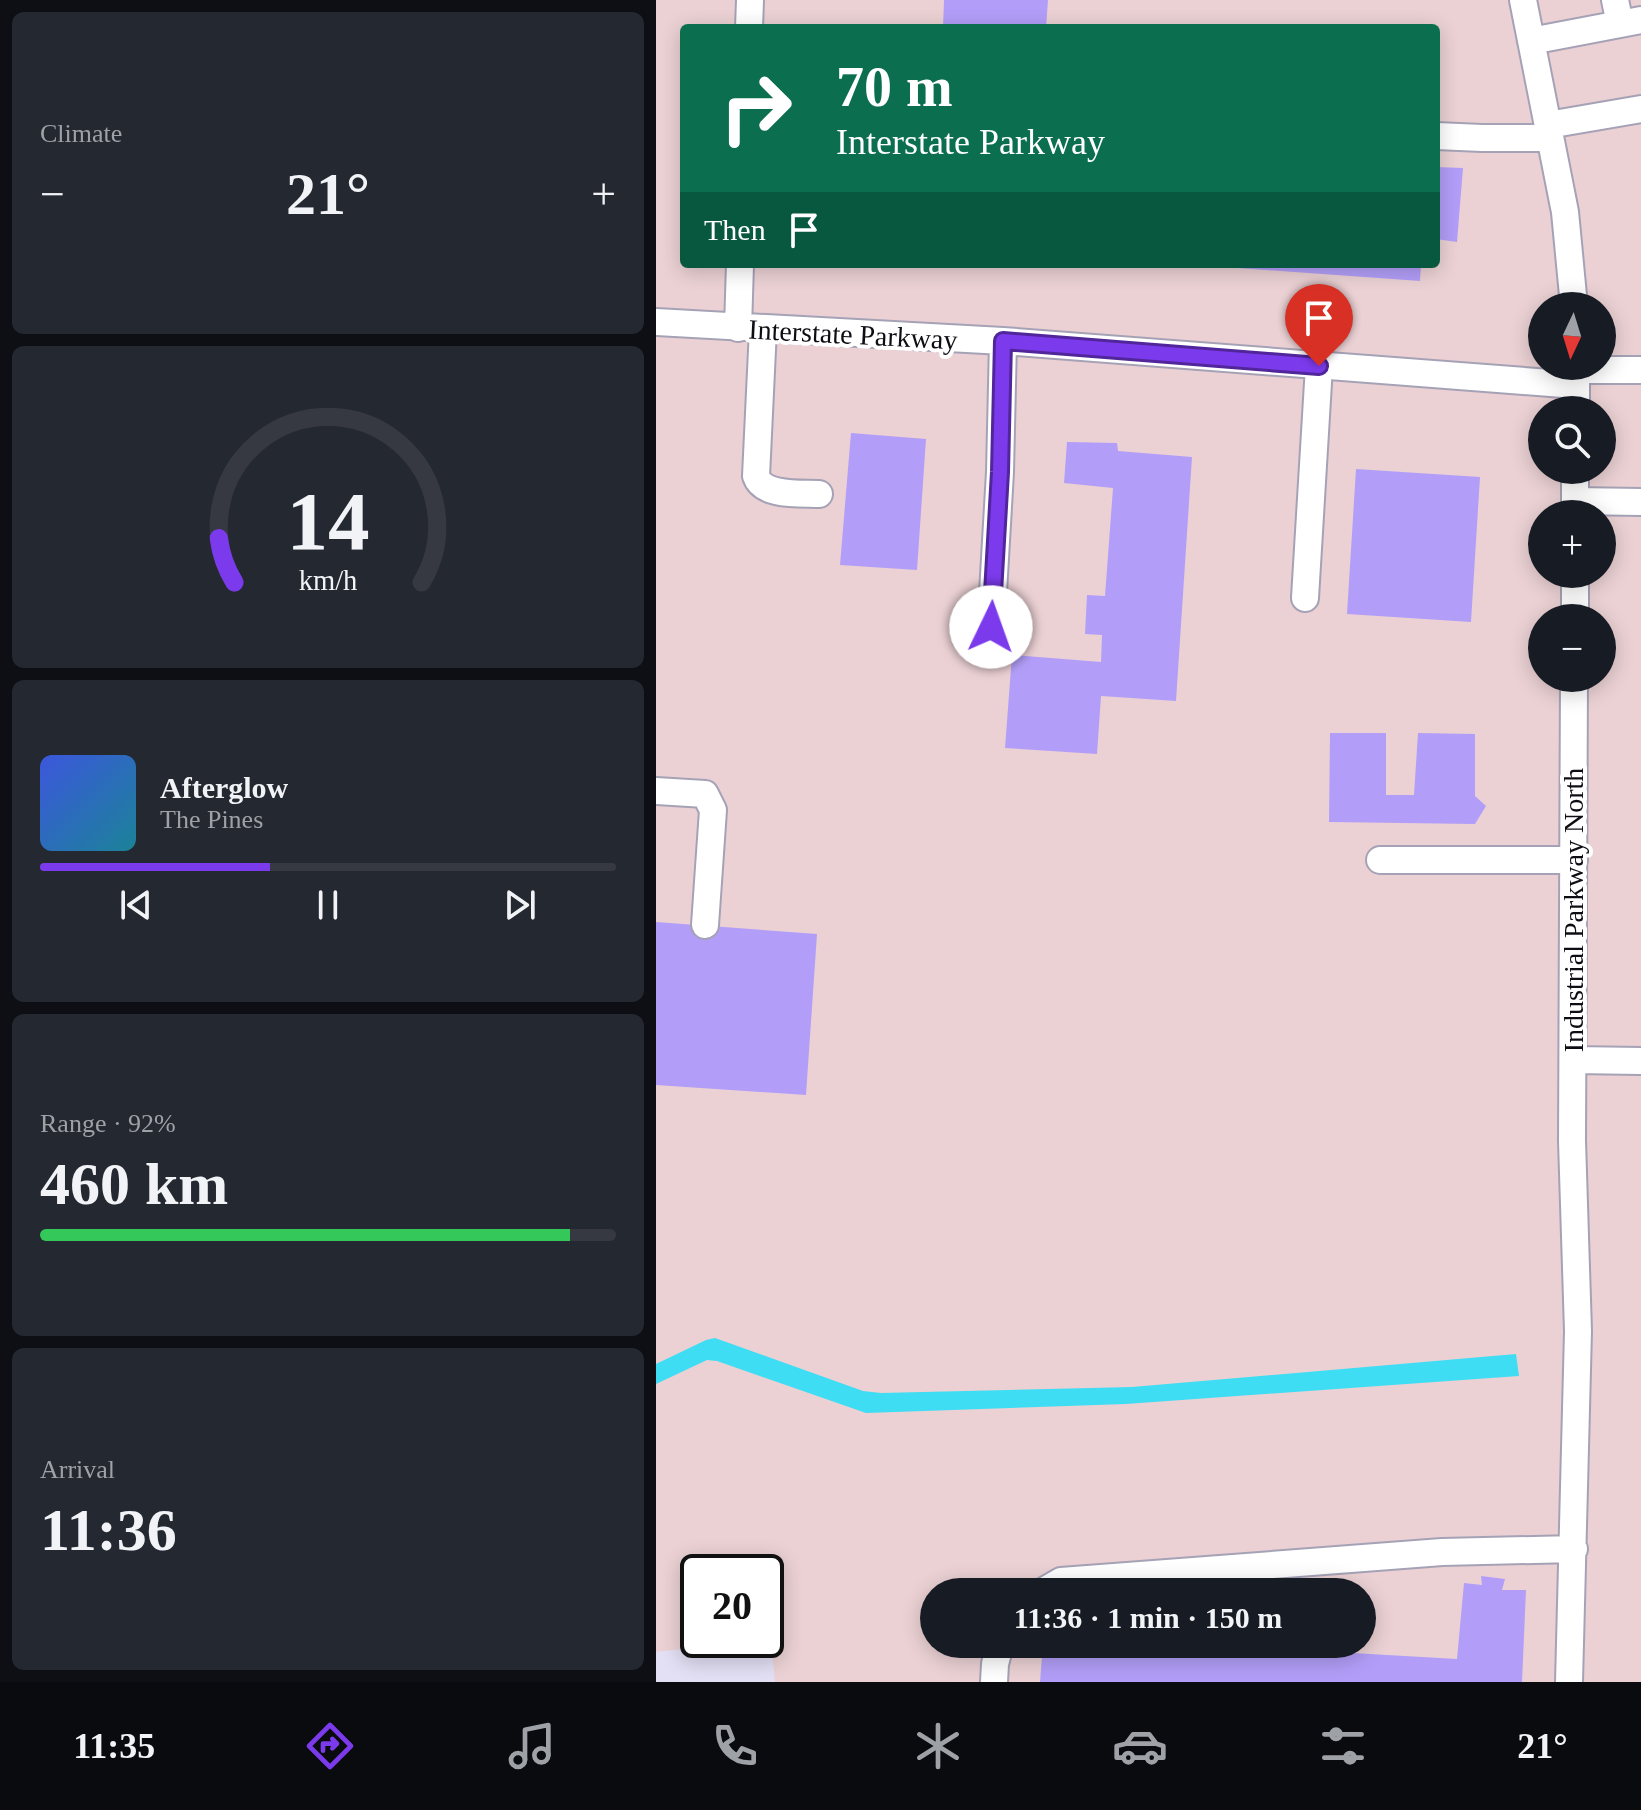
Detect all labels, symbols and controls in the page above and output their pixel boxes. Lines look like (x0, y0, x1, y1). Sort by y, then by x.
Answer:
icon: right (704, 56, 808, 160)
text: 70 m (836, 56, 953, 118)
text: Climate (40, 119, 122, 148)
text: Interstate Parkway (836, 122, 1105, 162)
text: 21° (286, 161, 370, 227)
text: − (40, 170, 65, 219)
text: + (591, 170, 616, 219)
icon: arrive (782, 208, 826, 252)
text: Then (704, 213, 766, 246)
pin (1285, 284, 1353, 366)
north arrow (1528, 292, 1616, 380)
map controls (1528, 292, 1616, 692)
icon: arrive (1297, 296, 1341, 340)
street label: Interstate Parkway (748, 314, 958, 355)
button: search (1528, 396, 1616, 484)
text: 14 (286, 475, 370, 567)
button: + (1528, 500, 1616, 588)
text: km/h (299, 565, 357, 596)
position arrow (949, 585, 1033, 669)
button: − (1528, 604, 1616, 692)
street label: Industrial Parkway North (1558, 768, 1589, 1052)
text: Afterglow (160, 771, 288, 804)
text: The Pines (160, 805, 263, 834)
icon: previous (114, 883, 158, 927)
icon: pause (306, 883, 350, 927)
icon: next (498, 883, 542, 927)
text: Range · 92% (40, 1109, 176, 1138)
text: 460 km (40, 1151, 228, 1217)
text: Arrival (40, 1455, 115, 1484)
text: 11:36 (40, 1497, 177, 1563)
speed limit sign: 20 (680, 1554, 784, 1658)
text: 11:36 · 1 min · 150 m (1014, 1601, 1282, 1634)
icon: directions (302, 1718, 358, 1774)
icon: music (504, 1718, 560, 1774)
icon: phone (707, 1718, 763, 1774)
icon: climate (910, 1718, 966, 1774)
icon: car (1112, 1718, 1168, 1774)
icon: filters (1315, 1718, 1371, 1774)
text: 11:35 (73, 1726, 155, 1766)
text: 21° (1517, 1726, 1568, 1766)

